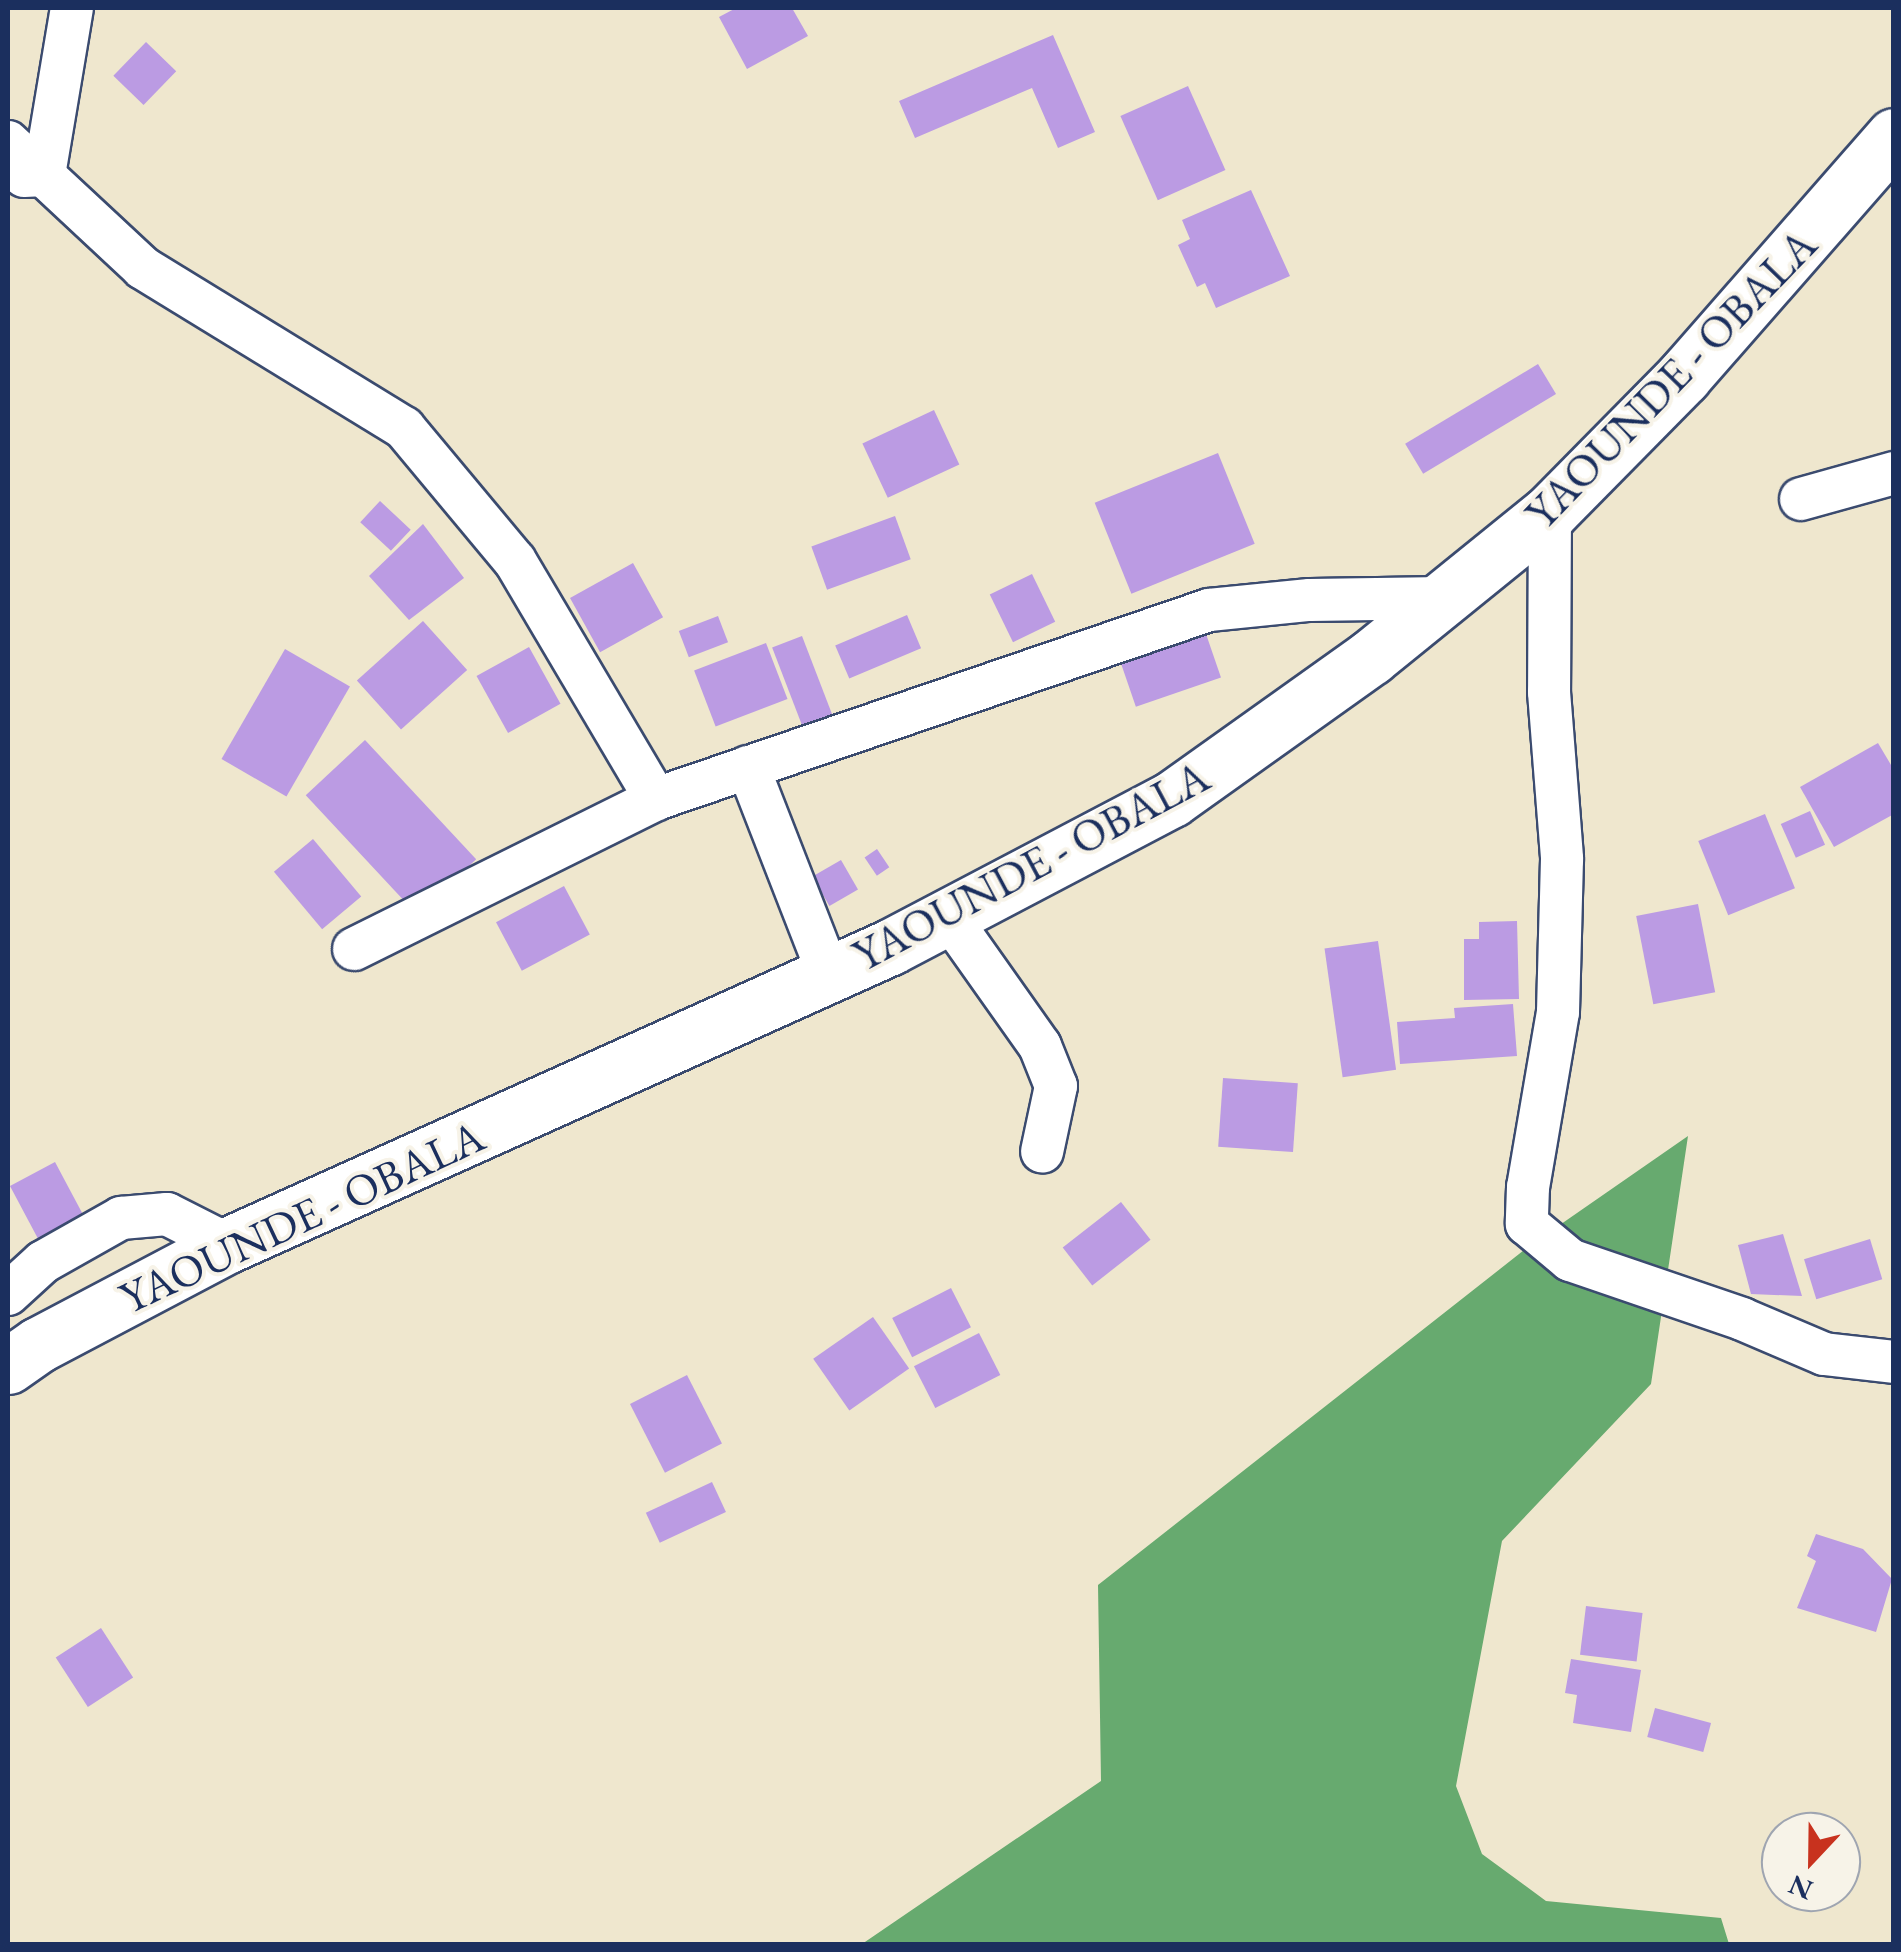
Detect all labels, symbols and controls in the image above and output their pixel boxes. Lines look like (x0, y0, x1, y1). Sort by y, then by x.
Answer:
street label: YAOUNDE - OBALA (1514, 218, 1828, 540)
street label: YAOUNDE - OBALA (844, 749, 1218, 983)
street label: YAOUNDE - OBALA (111, 1109, 493, 1325)
north arrow (1761, 1812, 1861, 1912)
text: N (1783, 1867, 1818, 1909)

